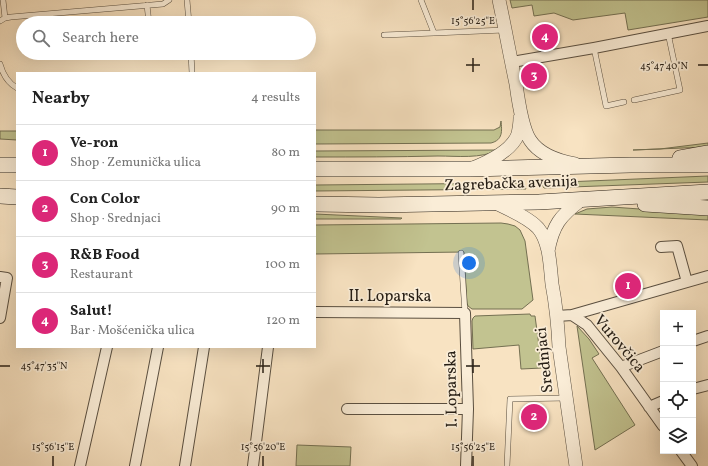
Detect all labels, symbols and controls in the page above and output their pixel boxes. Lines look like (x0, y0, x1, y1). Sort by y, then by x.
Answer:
text: 15°56'25"E (451, 14, 495, 28)
search box (16, 16, 316, 60)
pin: 4 (532, 22, 558, 52)
icon: search (30, 27, 52, 49)
text: Search here (62, 28, 139, 49)
text: 45°47'40"N (640, 59, 689, 73)
pin: 3 (521, 61, 547, 91)
text: Nearby (32, 87, 90, 110)
text: 4 results (251, 89, 300, 107)
text: Ve-ron (70, 133, 118, 154)
text: 1 (42, 144, 48, 162)
text: 80 m (271, 144, 300, 162)
text: Shop · Zemunička ulica (70, 154, 201, 172)
street label: Zagrebačka avenija (444, 171, 578, 197)
text: Con Color (70, 189, 140, 210)
text: 2 (42, 200, 48, 218)
text: 90 m (271, 200, 300, 218)
text: Shop · Srednjaci (70, 210, 161, 228)
text: R&B Food (70, 245, 140, 266)
your location (459, 253, 479, 273)
text: 3 (42, 256, 48, 274)
text: 100 m (265, 256, 300, 274)
text: Restaurant (70, 266, 133, 284)
pin: 1 (615, 271, 641, 301)
street label: II. Loparska (348, 286, 432, 308)
text: Salut! (70, 301, 113, 322)
street label: Vurovčica (588, 310, 650, 378)
map controls (660, 310, 696, 454)
button: + (660, 310, 696, 346)
text: 4 (41, 312, 49, 330)
text: 120 m (266, 312, 300, 330)
text: Bar · Mošćenička ulica (70, 322, 195, 340)
street label: Srednjaci (531, 326, 559, 394)
button: − (660, 346, 696, 382)
street label: I. Loparska (440, 350, 464, 428)
text: 45°47'35"N (20, 359, 68, 373)
button: locate (660, 382, 696, 418)
pin: 2 (521, 402, 547, 432)
button: layers (660, 418, 696, 454)
text: 15°56'15"E (32, 440, 74, 454)
text: 15°56'20"E (241, 440, 285, 454)
text: 15°56'25"E (451, 440, 495, 454)

